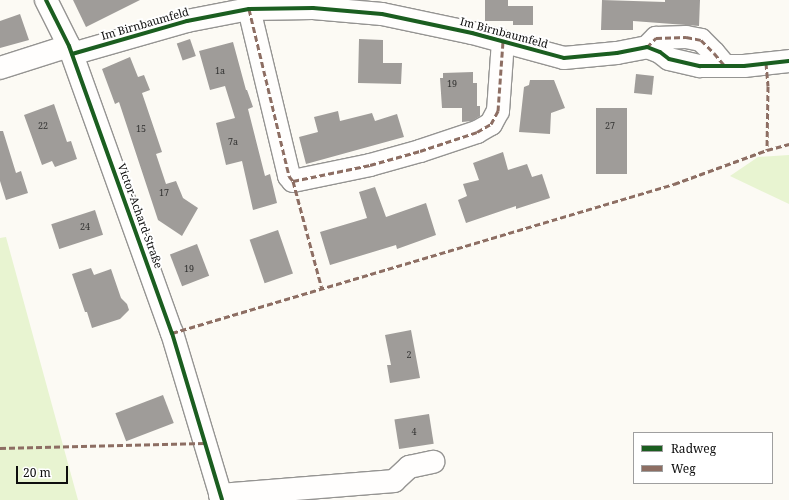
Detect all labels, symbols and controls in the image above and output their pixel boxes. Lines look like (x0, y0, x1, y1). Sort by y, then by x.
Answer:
street label: Im Birnbaumfeld (100, 5, 190, 43)
street label: Im Birnbaumfeld (458, 15, 550, 51)
house number: 1a (215, 66, 225, 76)
house number: 19 (447, 79, 457, 89)
house number: 22 (38, 121, 48, 131)
house number: 27 (605, 121, 615, 131)
house number: 15 (136, 124, 146, 134)
house number: 7a (228, 137, 238, 147)
street label: Victor-Achard-Straße (115, 162, 165, 270)
house number: 17 (159, 188, 169, 198)
house number: 24 (80, 222, 90, 232)
house number: 19 (184, 264, 194, 274)
house number: 2 (406, 350, 412, 360)
house number: 4 (411, 427, 417, 437)
legend (633, 432, 773, 484)
text: Radweg (671, 440, 716, 457)
scale bar (18, 458, 70, 484)
text: Weg (671, 460, 696, 477)
text: 20 m (23, 464, 51, 481)

